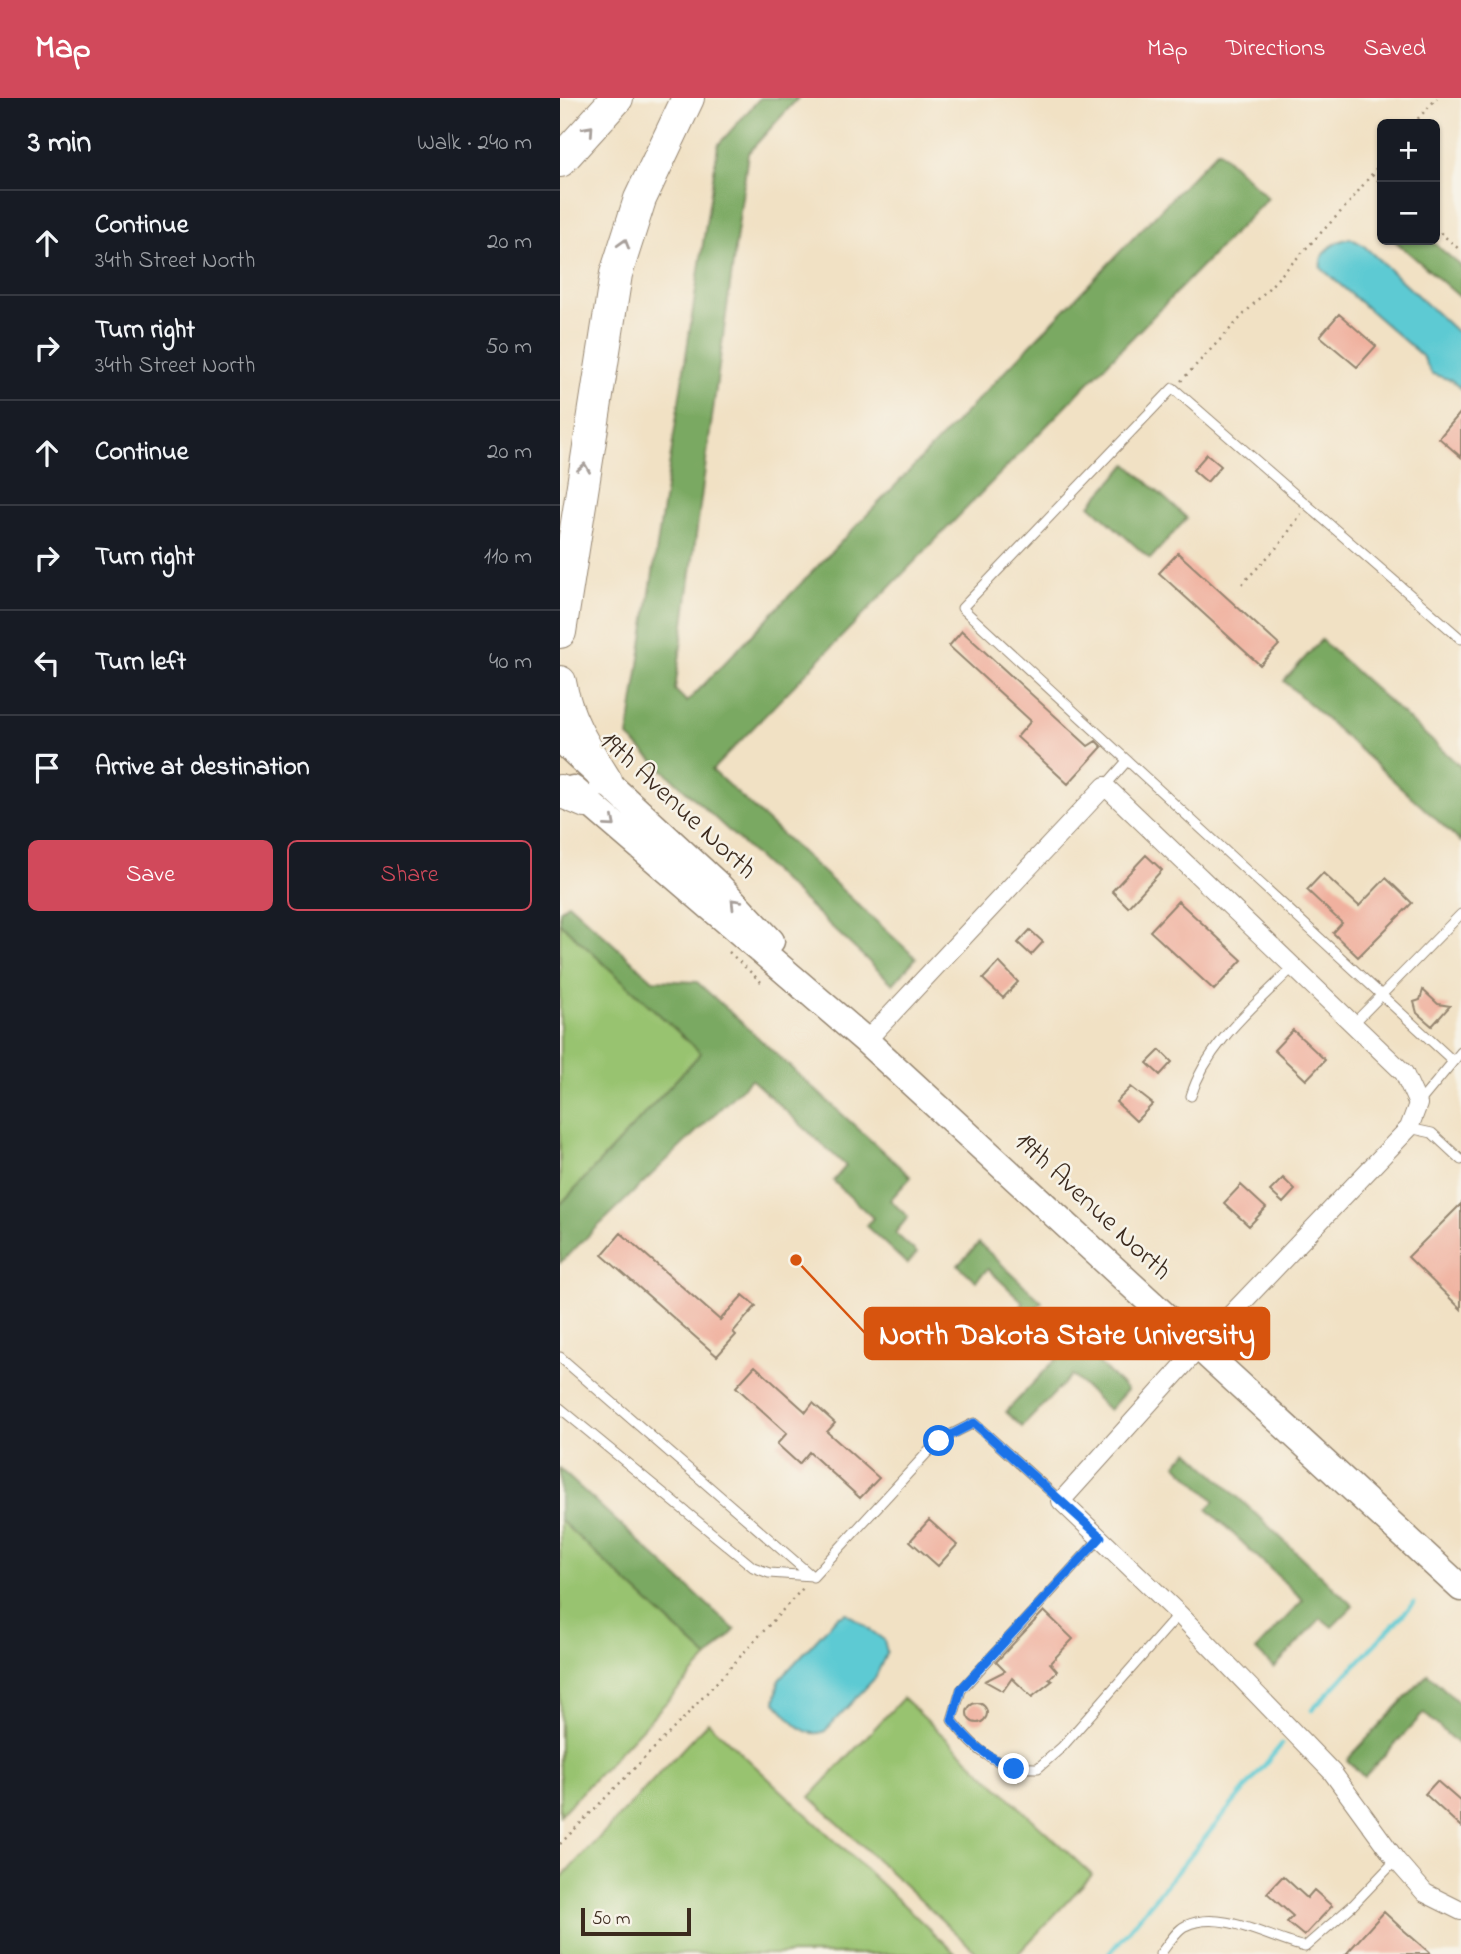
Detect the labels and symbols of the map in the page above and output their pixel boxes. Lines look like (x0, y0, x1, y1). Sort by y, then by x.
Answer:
one-way arrow (580, 125, 593, 138)
one-way arrow (616, 238, 631, 250)
one-way arrow (576, 462, 591, 474)
street label: 19th Avenue North (589, 722, 765, 890)
one-way arrow (603, 815, 616, 827)
one-way arrow (730, 898, 743, 911)
street label: 19th Avenue North (1004, 1123, 1180, 1291)
callout: North Dakota State University (865, 1308, 1269, 1359)
text: North Dakota State University (879, 1315, 1255, 1359)
route start (923, 1425, 954, 1456)
route end (998, 1753, 1029, 1784)
scale bar (581, 1905, 691, 1937)

